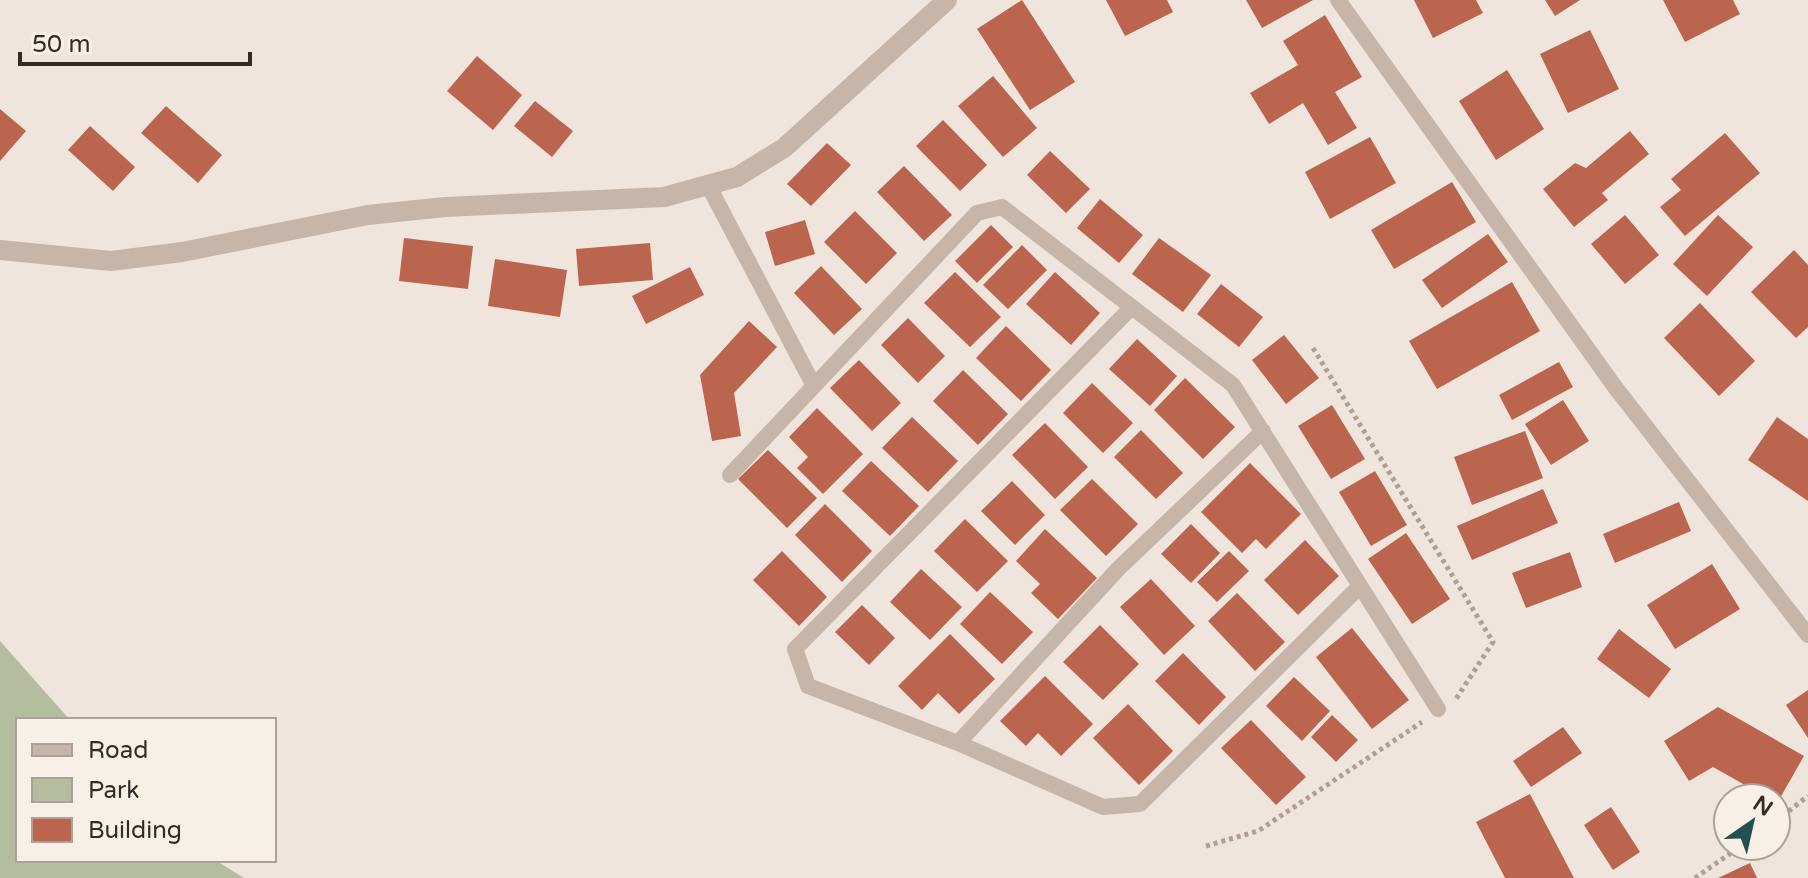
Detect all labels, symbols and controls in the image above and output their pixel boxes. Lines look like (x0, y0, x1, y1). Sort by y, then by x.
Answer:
scale bar (20, 16, 250, 66)
text: 50 m (32, 30, 90, 59)
legend (16, 718, 276, 862)
text: Road (88, 736, 148, 765)
text: Park (88, 776, 139, 805)
north arrow (1712, 782, 1792, 862)
text: N (1748, 791, 1777, 822)
text: Building (88, 816, 182, 845)

